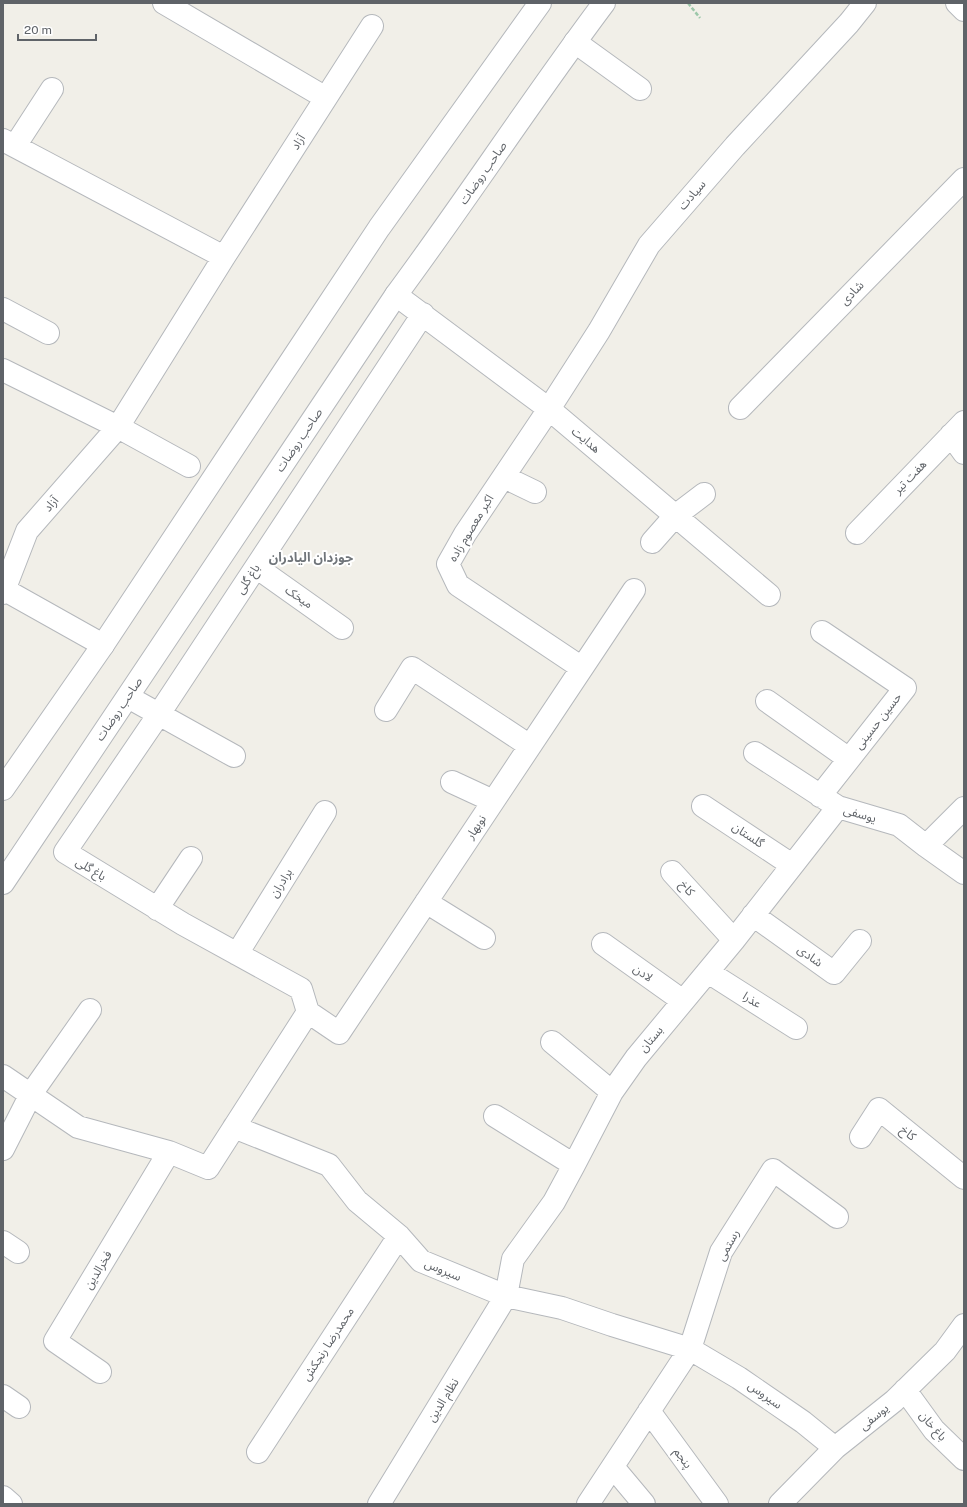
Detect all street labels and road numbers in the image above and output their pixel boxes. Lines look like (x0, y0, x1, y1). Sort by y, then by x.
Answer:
street label: آزاد (288, 131, 308, 152)
street label: صاحب روضات (456, 139, 510, 207)
street label: سیادت (675, 177, 709, 213)
street label: شادی (837, 278, 867, 308)
street label: صاحب روضات (273, 406, 326, 475)
street label: هدایت (569, 424, 603, 456)
street label: هفت تیر (890, 457, 930, 498)
street label: اکبر معصوم زاده (446, 492, 498, 565)
street label: آزاد (41, 493, 62, 514)
street label: باغ گلی (233, 561, 265, 598)
street label: میخک (283, 583, 315, 611)
street label: صاحب روضات (93, 675, 146, 744)
street label: حسین حسینی (852, 690, 905, 752)
street label: یوسفی (842, 803, 878, 825)
street label: نوبهار (462, 812, 489, 843)
street label: گلستان (730, 819, 767, 851)
street label: باغ گلی (72, 854, 109, 885)
street label: برادران (267, 866, 295, 900)
street label: کاخ (675, 877, 698, 901)
street label: شادی (795, 942, 825, 970)
street label: لادن (630, 961, 656, 985)
street label: عذرا (740, 989, 764, 1011)
street label: بستان (636, 1023, 666, 1055)
street label: کاخ (896, 1122, 919, 1146)
street label: رستمی (714, 1227, 742, 1263)
street label: فخرالدین (81, 1248, 115, 1292)
street label: سیروس (423, 1256, 463, 1284)
street label: محمدرضا رنجکش (299, 1305, 357, 1383)
street label: نظام الدین (424, 1376, 464, 1425)
street label: سیروس (745, 1378, 785, 1412)
street label: یوسفی (857, 1401, 891, 1433)
street label: باغ خان (915, 1408, 950, 1445)
street label: پنجم (669, 1445, 695, 1472)

